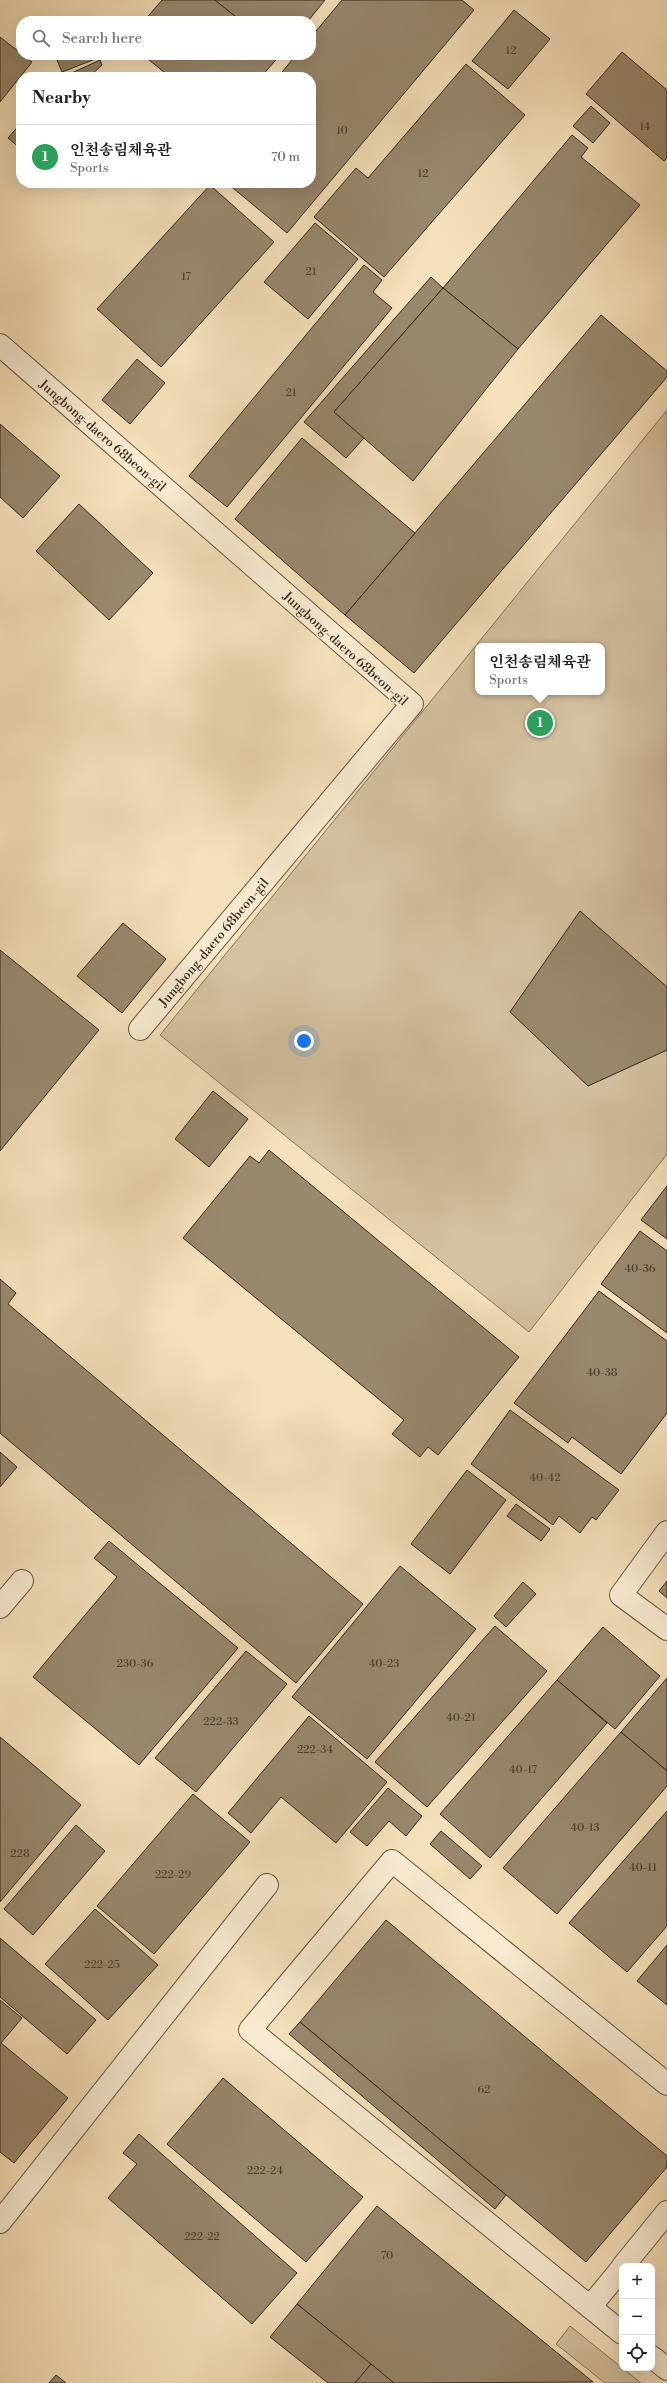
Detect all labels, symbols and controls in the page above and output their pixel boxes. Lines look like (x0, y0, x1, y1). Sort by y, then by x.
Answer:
search box (16, 16, 316, 60)
icon: search (30, 27, 52, 49)
text: Search here (62, 29, 142, 48)
house number: 12 (505, 44, 517, 58)
text: Nearby (32, 87, 91, 109)
house number: 14 (640, 120, 651, 134)
house number: 10 (336, 124, 348, 138)
text: 인천송림체육관 (70, 141, 171, 160)
text: 1 (42, 149, 48, 165)
text: 70 m (271, 149, 300, 165)
text: Sports (70, 160, 109, 176)
house number: 12 (417, 167, 429, 181)
house number: 21 (305, 265, 317, 279)
house number: 17 (181, 270, 191, 284)
street label: Jungbong-daero 68beon-gil (35, 376, 169, 495)
house number: 21 (285, 386, 297, 400)
street label: Jungbong-daero 68beon-gil (279, 588, 411, 709)
popup (475, 643, 605, 695)
text: 인천송림체육관 (489, 653, 591, 672)
text: Sports (489, 672, 528, 688)
pin: 1 (527, 708, 553, 738)
street label: Jungbong-daero 68beon-gil (155, 875, 272, 1011)
your location (294, 1031, 314, 1051)
house number: 40-36 (625, 1262, 656, 1276)
house number: 40-38 (587, 1366, 618, 1380)
house number: 40-42 (530, 1471, 561, 1485)
house number: 230-36 (117, 1657, 154, 1671)
house number: 40-23 (369, 1657, 399, 1671)
house number: 40-21 (446, 1711, 476, 1725)
house number: 222-33 (203, 1715, 239, 1729)
house number: 222-34 (297, 1743, 333, 1757)
house number: 40-17 (509, 1763, 537, 1777)
house number: 40-13 (571, 1821, 600, 1835)
house number: 228 (10, 1847, 30, 1861)
house number: 40-11 (629, 1861, 657, 1875)
house number: 222-29 (155, 1868, 191, 1882)
house number: 222-25 (84, 1958, 120, 1972)
house number: 62 (478, 2083, 490, 2097)
house number: 222-24 (247, 2164, 283, 2178)
house number: 222-22 (184, 2230, 220, 2244)
house number: 70 (381, 2249, 393, 2263)
map controls (619, 2263, 655, 2371)
button: + (619, 2263, 655, 2299)
button: − (619, 2299, 655, 2335)
button: locate (619, 2335, 655, 2371)

